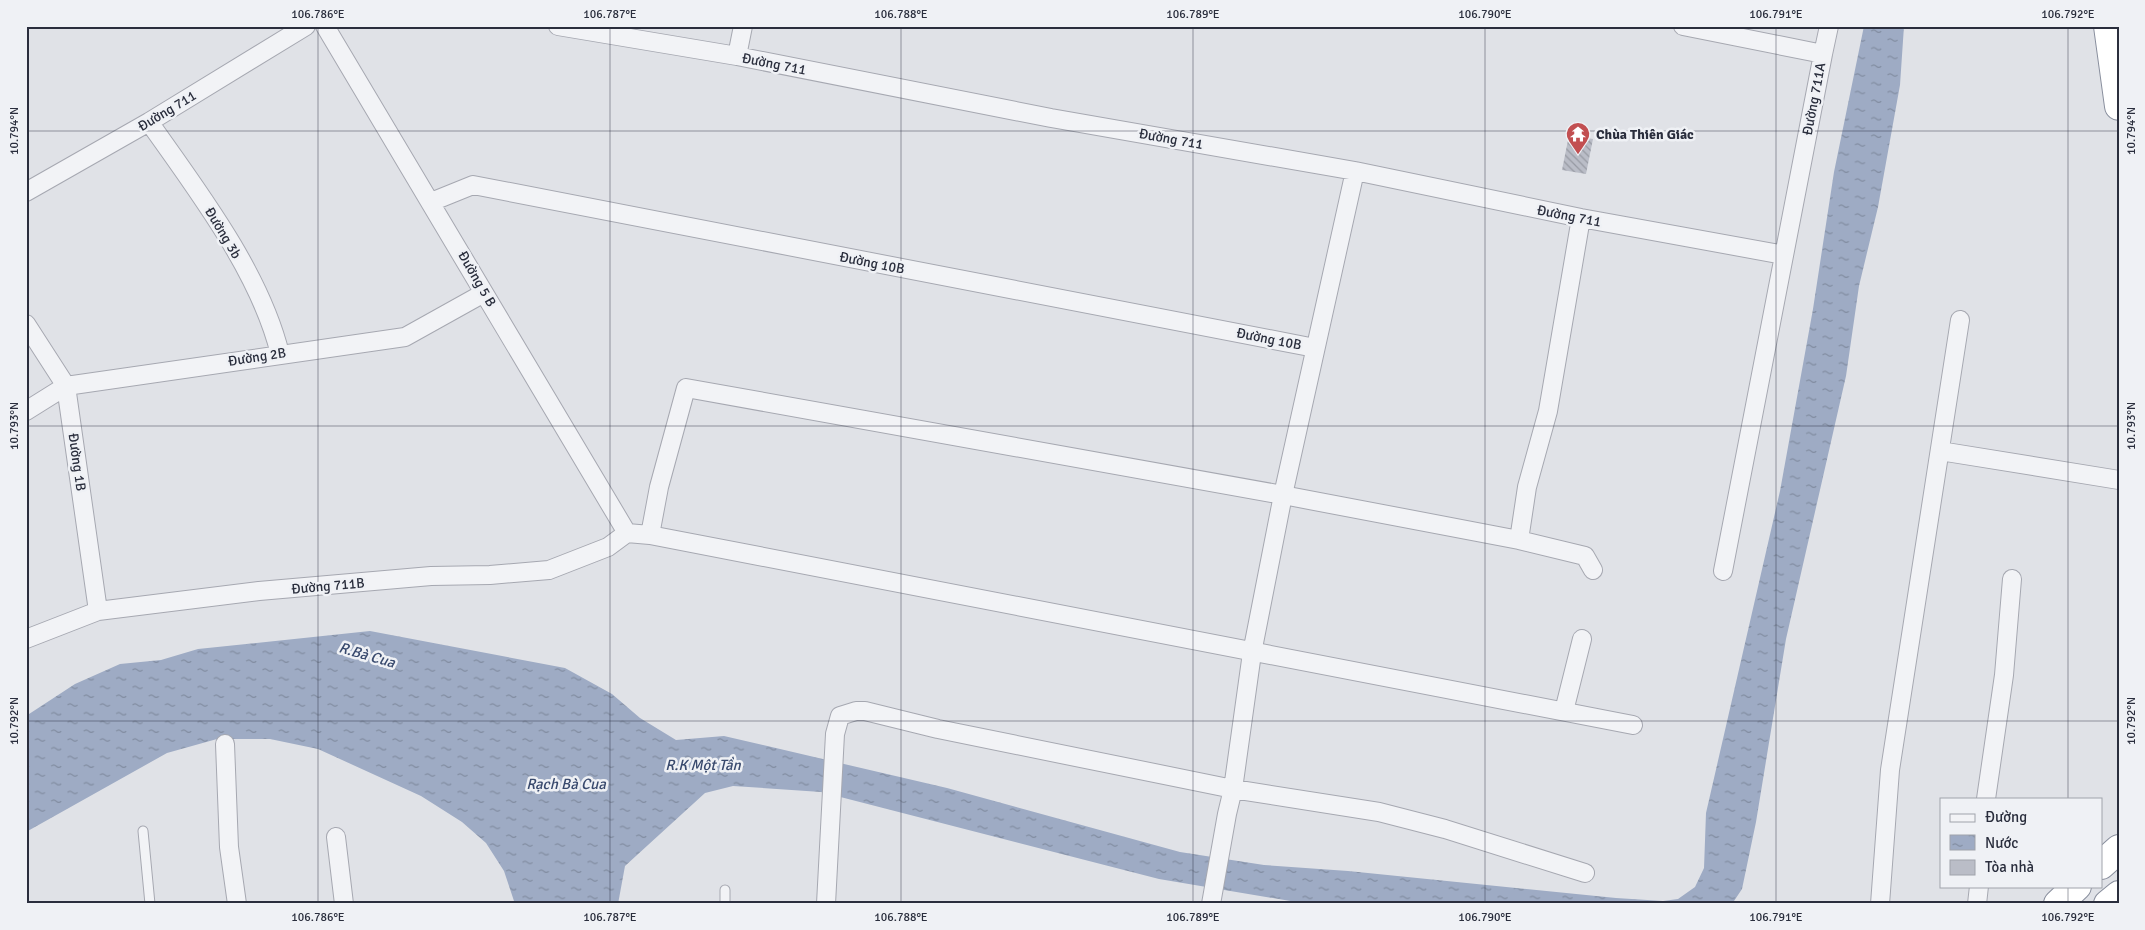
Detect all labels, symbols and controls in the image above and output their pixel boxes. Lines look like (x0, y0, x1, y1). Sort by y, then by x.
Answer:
text: 106.786°E (291, 7, 345, 22)
text: 106.787°E (583, 7, 637, 22)
text: 106.788°E (874, 7, 928, 22)
text: 106.789°E (1166, 7, 1220, 22)
text: 106.790°E (1458, 7, 1512, 22)
text: 106.791°E (1749, 7, 1803, 22)
text: 106.792°E (2041, 7, 2095, 22)
street label: Đường 711 (740, 49, 808, 79)
street label: Đường 711A (1799, 61, 1829, 137)
street label: Đường 711 (135, 87, 199, 135)
text: 10.794°N (7, 107, 22, 155)
text: 10.794°N (2124, 107, 2139, 155)
temple icon: Chùa Thiên Giác (1565, 121, 1591, 155)
street label: Đường 711 (1137, 125, 1205, 153)
place label: Chùa Thiên Giác (1596, 126, 1694, 143)
street label: Đường 711 (1535, 201, 1603, 231)
street label: Đường 3b (201, 204, 245, 262)
street label: Đường 5 B (454, 248, 500, 310)
street label: Đường 10B (838, 248, 906, 278)
street label: Đường 10B (1235, 324, 1303, 354)
street label: Đường 2B (227, 344, 287, 370)
text: 10.793°N (7, 402, 22, 450)
text: 10.793°N (2124, 402, 2139, 450)
street label: Đường 1B (65, 432, 89, 492)
street label: Đường 711B (291, 574, 365, 598)
water label: R.Bà Cua (337, 638, 398, 672)
text: 10.792°N (7, 697, 22, 745)
text: 10.792°N (2124, 697, 2139, 745)
water label: R.K Một Tần (665, 756, 742, 774)
water label: Rạch Bà Cua (526, 775, 606, 793)
legend (1940, 798, 2102, 888)
text: Đường (1985, 808, 2027, 826)
text: Nước (1985, 834, 2018, 852)
text: Tòa nhà (1985, 858, 2034, 876)
text: 106.786°E (291, 910, 345, 925)
text: 106.787°E (583, 910, 637, 925)
text: 106.788°E (874, 910, 928, 925)
text: 106.789°E (1166, 910, 1220, 925)
text: 106.790°E (1458, 910, 1512, 925)
text: 106.791°E (1749, 910, 1803, 925)
text: 106.792°E (2041, 910, 2095, 925)

